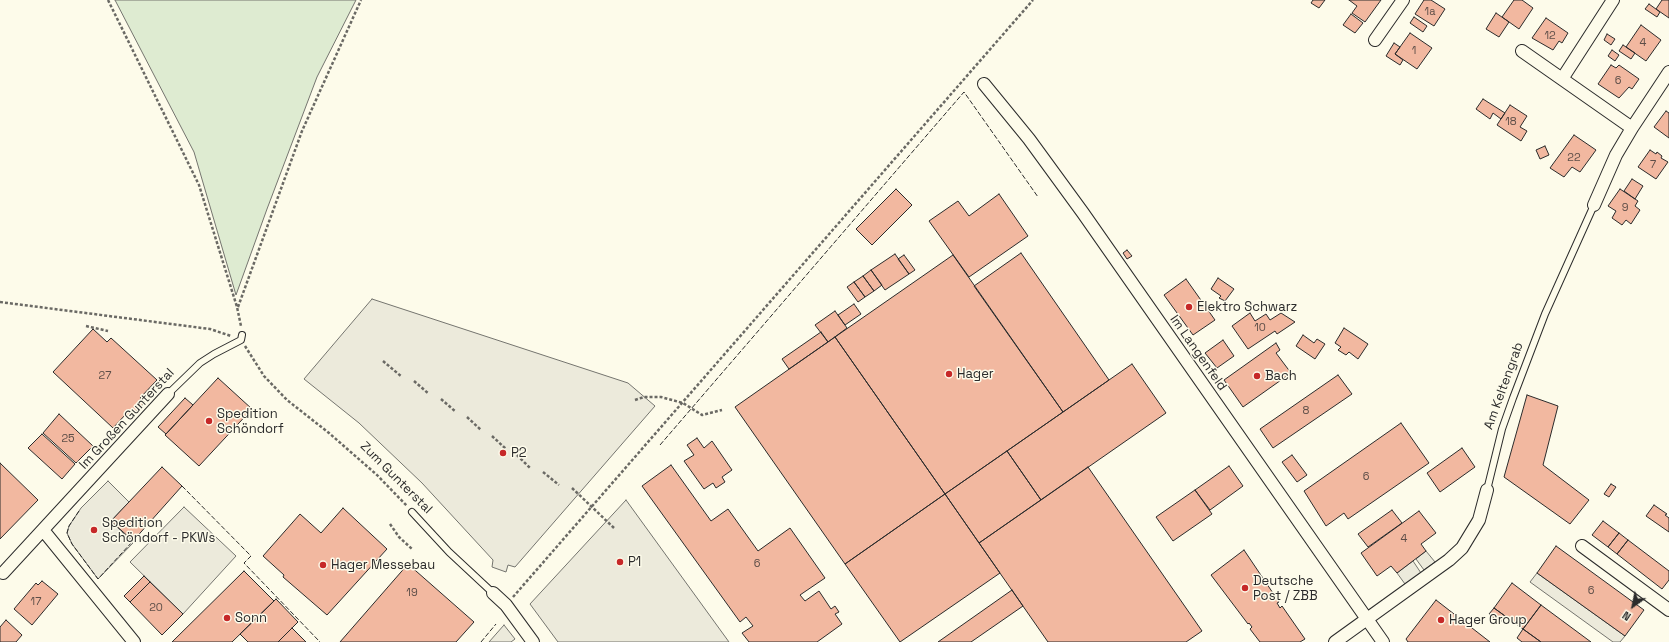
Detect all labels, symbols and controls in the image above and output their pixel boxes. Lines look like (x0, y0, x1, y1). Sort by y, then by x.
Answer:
house number: 1a (1425, 5, 1435, 19)
house number: 12 (1544, 29, 1556, 43)
house number: 4 (1640, 36, 1646, 50)
house number: 1 (1412, 44, 1416, 58)
house number: 6 (1615, 74, 1621, 88)
house number: 18 (1505, 115, 1517, 129)
house number: 22 (1567, 151, 1581, 165)
house number: 7 (1650, 158, 1656, 172)
house number: 9 (1622, 201, 1628, 215)
place label: Elektro Schwarz (1197, 299, 1297, 315)
marker: Elektro Schwarz (1184, 302, 1194, 312)
street label: Im Langenfeld (1166, 312, 1230, 394)
house number: 10 (1254, 321, 1266, 335)
street label: Am Keltengrab (1481, 340, 1527, 432)
street label: Im Großen Gunterstal (76, 365, 178, 473)
place label: Hager (957, 366, 994, 382)
place label: Bach (1265, 368, 1297, 384)
house number: 27 (99, 369, 111, 383)
marker: Hager (944, 369, 954, 379)
marker: Bach (1252, 371, 1262, 381)
house number: 8 (1303, 404, 1309, 418)
place label: Spedition Schöndorf (217, 406, 284, 437)
marker: Spedition Schöndorf (204, 416, 214, 426)
house number: 25 (61, 432, 75, 446)
street label: Zum Gunterstal (357, 439, 435, 517)
place label: P2 (511, 445, 527, 461)
marker: P2 (498, 448, 508, 458)
house number: 6 (1363, 470, 1369, 484)
place label: Spedition Schöndorf - PKWs (102, 515, 215, 546)
marker: Spedition Schöndorf - PKWs (89, 525, 99, 535)
house number: 4 (1401, 532, 1407, 546)
place label: P1 (628, 554, 641, 570)
place label: Hager Messebau (331, 557, 435, 573)
marker: P1 (615, 557, 625, 567)
house number: 6 (754, 557, 760, 571)
marker: Hager Messebau (318, 560, 328, 570)
place label: Deutsche Post / ZBB (1253, 573, 1317, 604)
marker: Deutsche Post / ZBB (1240, 583, 1250, 593)
house number: 6 (1588, 584, 1594, 598)
house number: 19 (406, 586, 418, 600)
north arrow (1613, 586, 1653, 626)
house number: 17 (31, 595, 41, 609)
house number: 20 (149, 601, 163, 615)
text: N (1620, 608, 1633, 624)
place label: Sonn (235, 610, 267, 626)
place label: Hager Group (1449, 612, 1527, 628)
marker: Sonn (222, 613, 232, 623)
marker: Hager Group (1436, 615, 1446, 625)

